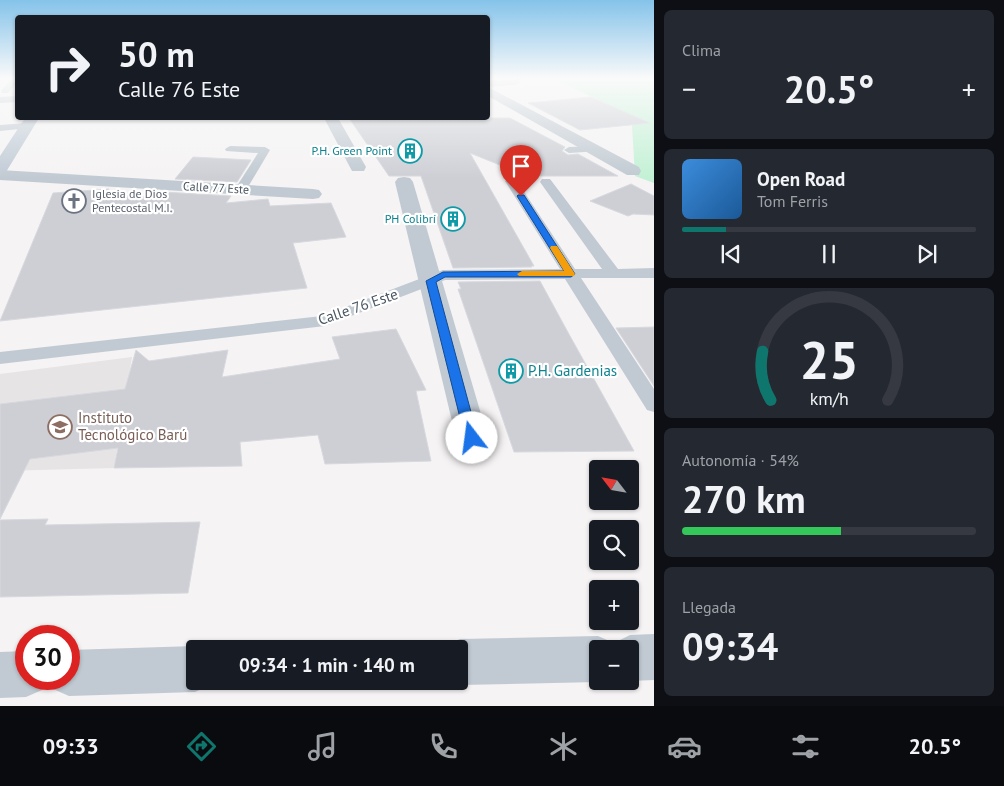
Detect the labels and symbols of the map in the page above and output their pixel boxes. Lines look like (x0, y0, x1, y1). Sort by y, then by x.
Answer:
building icon: P.H. Green Point (397, 138, 423, 164)
place label: P.H. Green Point (312, 143, 392, 158)
pin (500, 145, 542, 196)
street label: Calle 77 Este (183, 178, 249, 197)
place label: Iglesia de Dios Pentecostal M.I. (92, 186, 172, 215)
church icon: Iglesia de Dios Pentecostal M.I. (61, 188, 87, 214)
building icon: PH Colibrí (440, 206, 466, 232)
place label: PH Colibrí (385, 211, 436, 226)
street label: Calle 76 Este (315, 284, 400, 329)
building icon: P.H. Gardenias (498, 358, 524, 384)
place label: P.H. Gardenias (528, 361, 617, 380)
place label: Instituto Tecnológico Barú (78, 408, 187, 444)
position arrow (445, 411, 497, 463)
school or university icon: Instituto Tecnológico Barú (47, 414, 73, 440)
north arrow (589, 460, 639, 510)
speed limit sign: 30 (15, 625, 80, 690)

